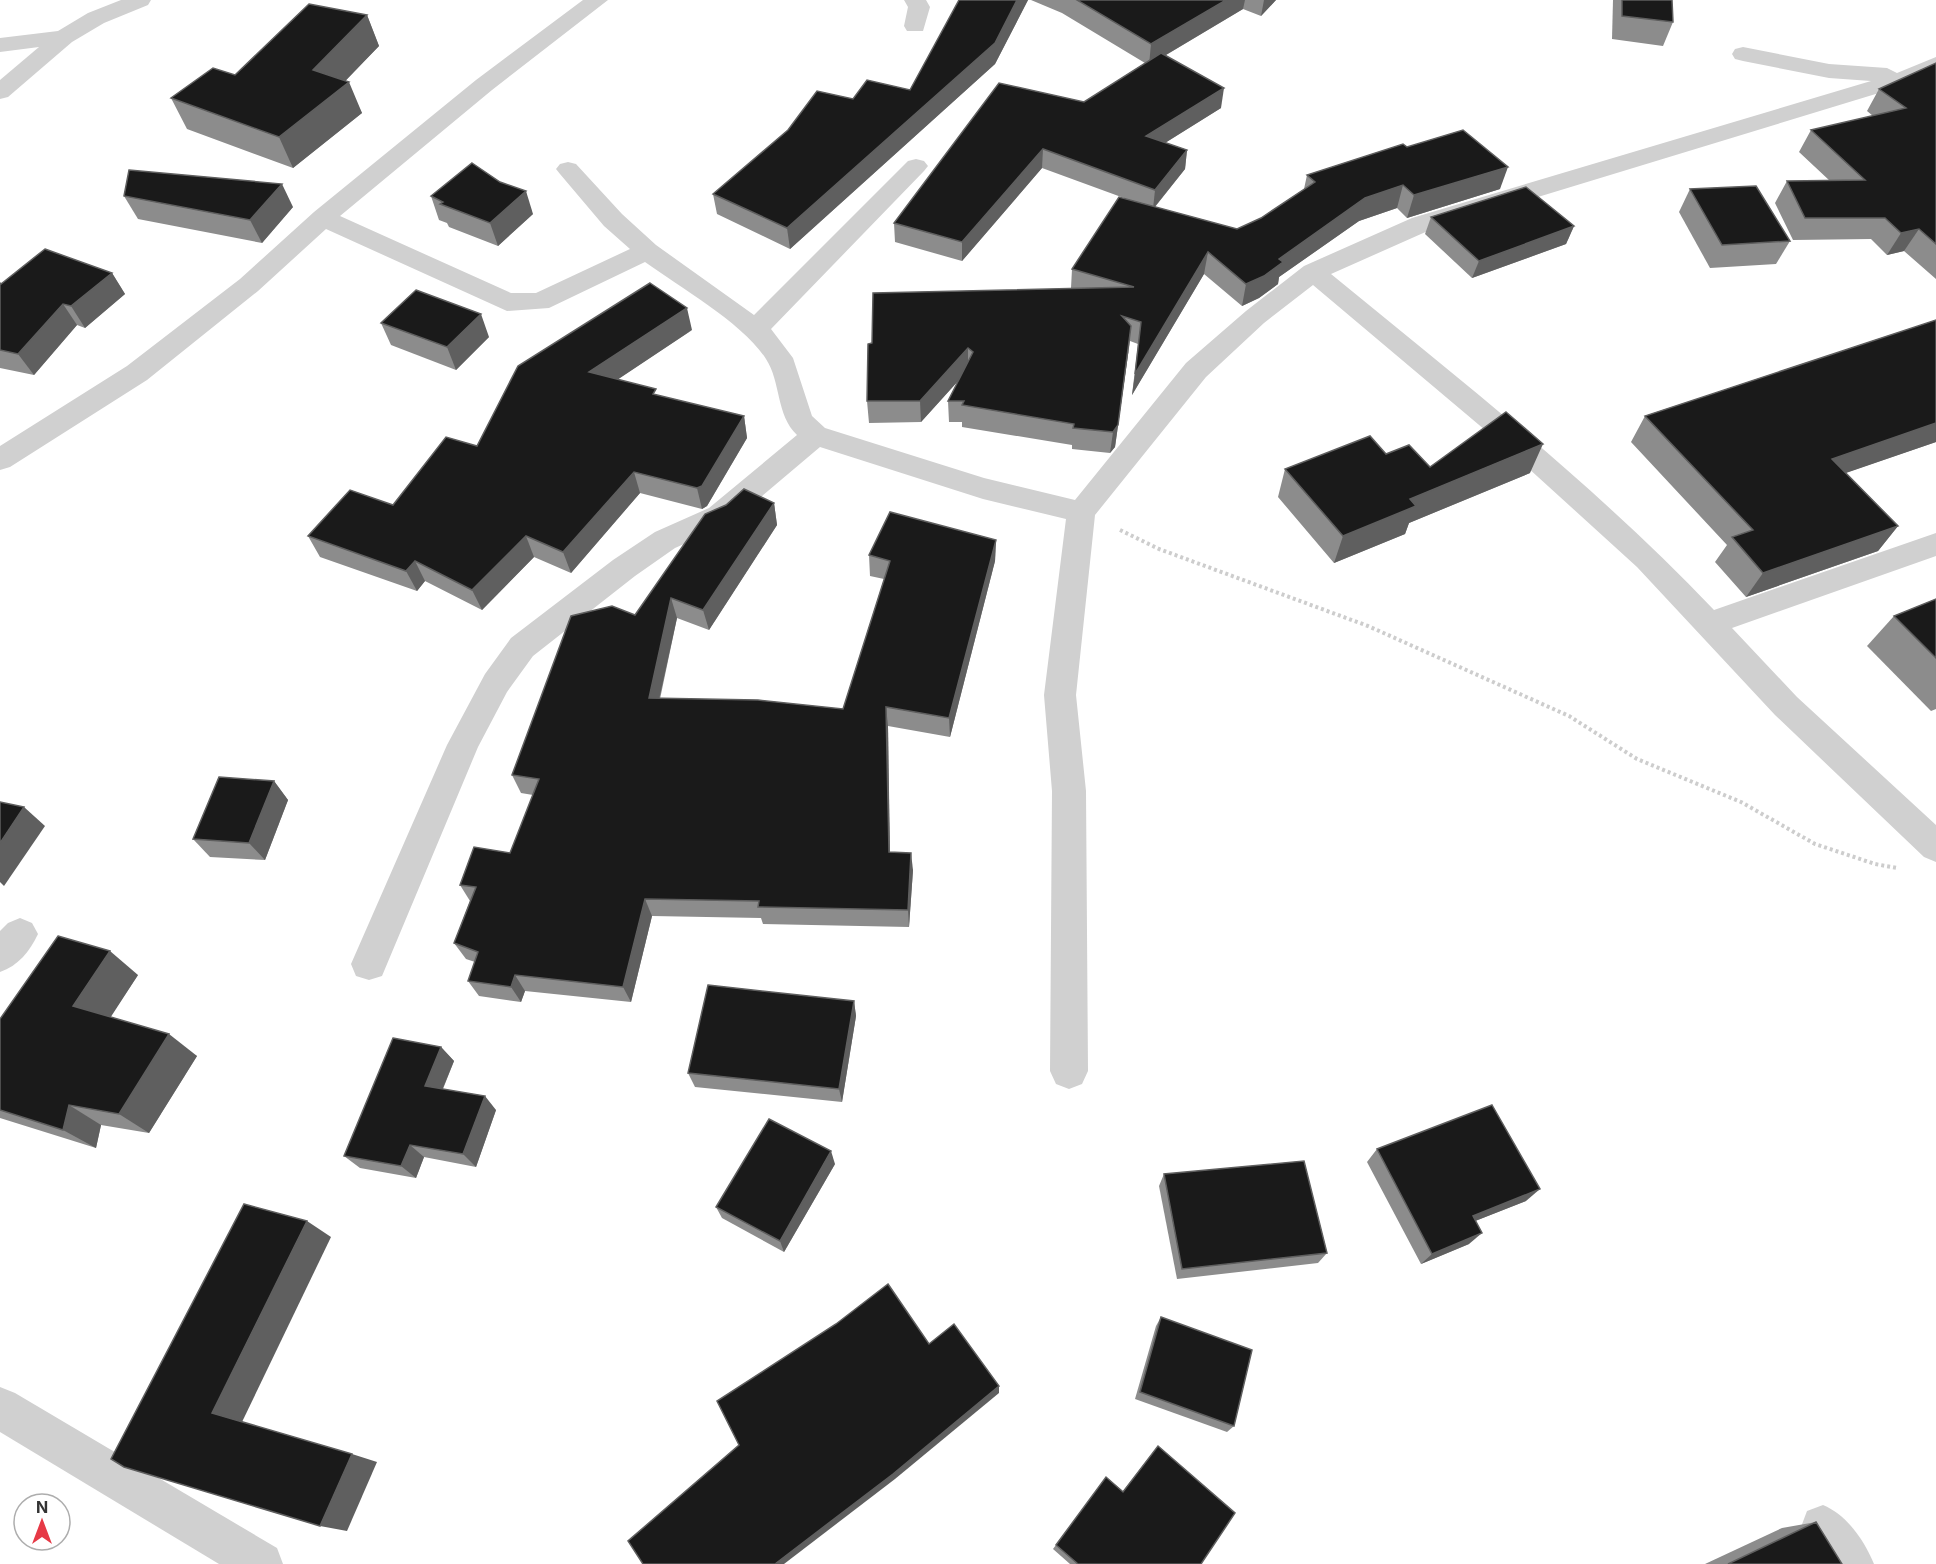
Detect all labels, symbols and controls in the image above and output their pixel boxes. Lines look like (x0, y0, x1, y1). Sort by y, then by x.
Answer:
north arrow (12, 1492, 72, 1552)
text: N (36, 1497, 48, 1517)

